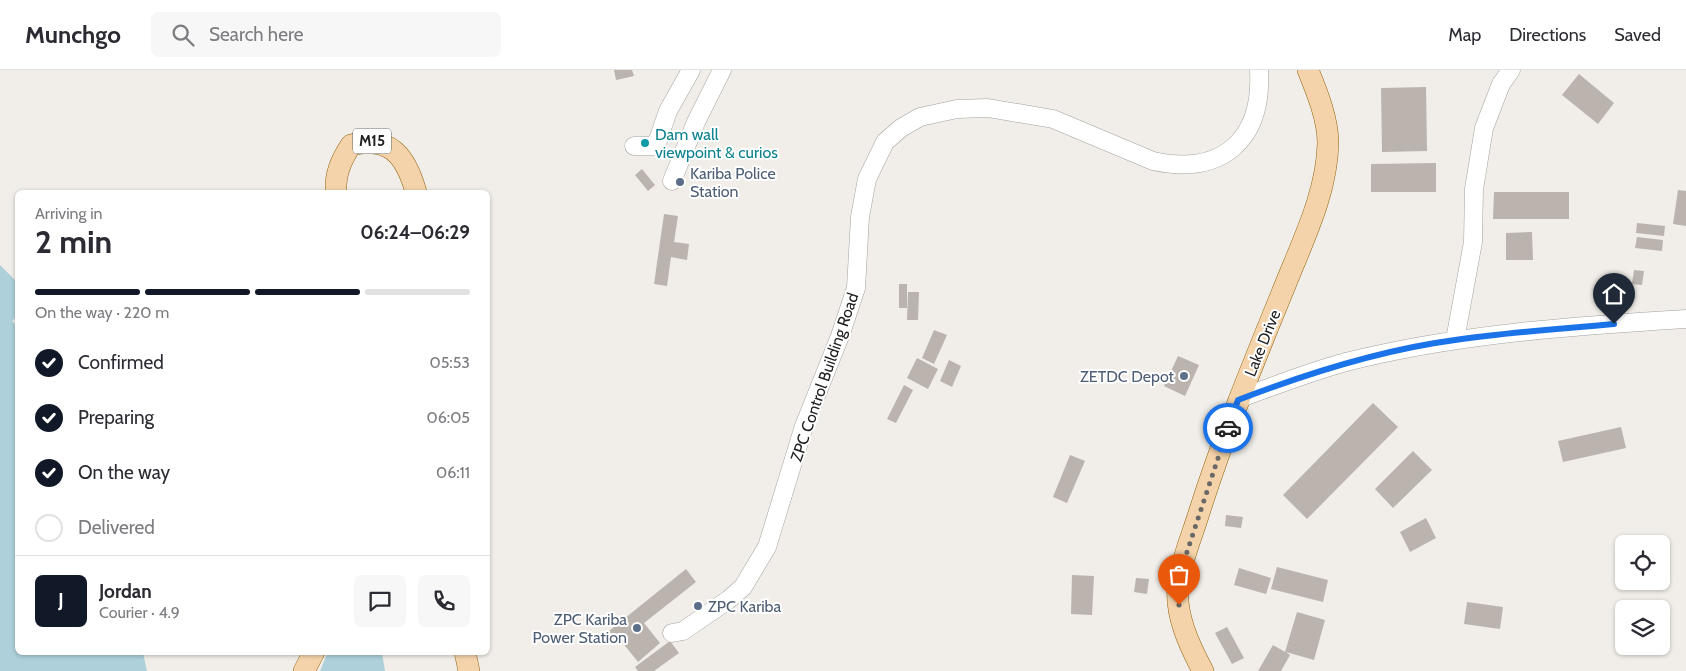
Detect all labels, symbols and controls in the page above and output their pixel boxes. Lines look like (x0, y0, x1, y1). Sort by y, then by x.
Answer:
search box (151, 12, 501, 57)
text: Munchgo (25, 20, 121, 49)
icon: search (169, 21, 197, 49)
text: Search here (209, 23, 303, 46)
text: Map (1448, 24, 1481, 46)
text: Directions (1509, 24, 1586, 46)
text: Saved (1614, 24, 1661, 46)
place label: Dam wall viewpoint & curios (655, 125, 778, 162)
road number: M15 (353, 128, 391, 154)
marker: Dam wall viewpoint & curios (639, 137, 651, 149)
place label: Kariba Police Station (690, 164, 776, 201)
marker: Kariba Police Station (674, 176, 686, 188)
text: Arriving in (35, 204, 102, 223)
text: 06:24–06:29 (360, 221, 470, 244)
text: 2 min (35, 222, 112, 261)
pin (1593, 273, 1635, 324)
icon: home (1600, 280, 1628, 308)
street label: ZPC Control Building Road (787, 290, 862, 464)
text: On the way · 220 m (35, 303, 169, 322)
street label: Lake Drive (1241, 307, 1284, 379)
icon: check (35, 349, 63, 377)
text: Confirmed (78, 351, 164, 374)
text: 05:53 (430, 353, 470, 372)
place label: ZETDC Depot (1080, 367, 1175, 386)
marker: ZETDC Depot (1178, 370, 1190, 382)
courier (1203, 403, 1253, 453)
icon: check (35, 404, 63, 432)
text: Preparing (78, 406, 154, 429)
text: 06:05 (427, 408, 470, 427)
icon: car (1214, 414, 1242, 442)
icon: check (35, 459, 63, 487)
text: On the way (78, 461, 170, 484)
text: 06:11 (436, 463, 470, 482)
text: Delivered (78, 516, 155, 539)
map controls (1615, 535, 1670, 655)
button: locate (1615, 535, 1670, 590)
pin (1158, 554, 1200, 605)
icon: bag (1165, 561, 1193, 589)
button: chat (354, 575, 406, 627)
button: phone (418, 575, 470, 627)
text: Jordan (99, 580, 152, 603)
text: J (58, 589, 64, 612)
place label: ZPC Kariba (708, 597, 781, 616)
marker: ZPC Kariba (692, 600, 704, 612)
button: layers (1615, 600, 1670, 655)
text: Courier · 4.9 (99, 603, 180, 622)
place label: ZPC Kariba Power Station (532, 610, 627, 647)
marker: ZPC Kariba Power Station (631, 622, 643, 634)

